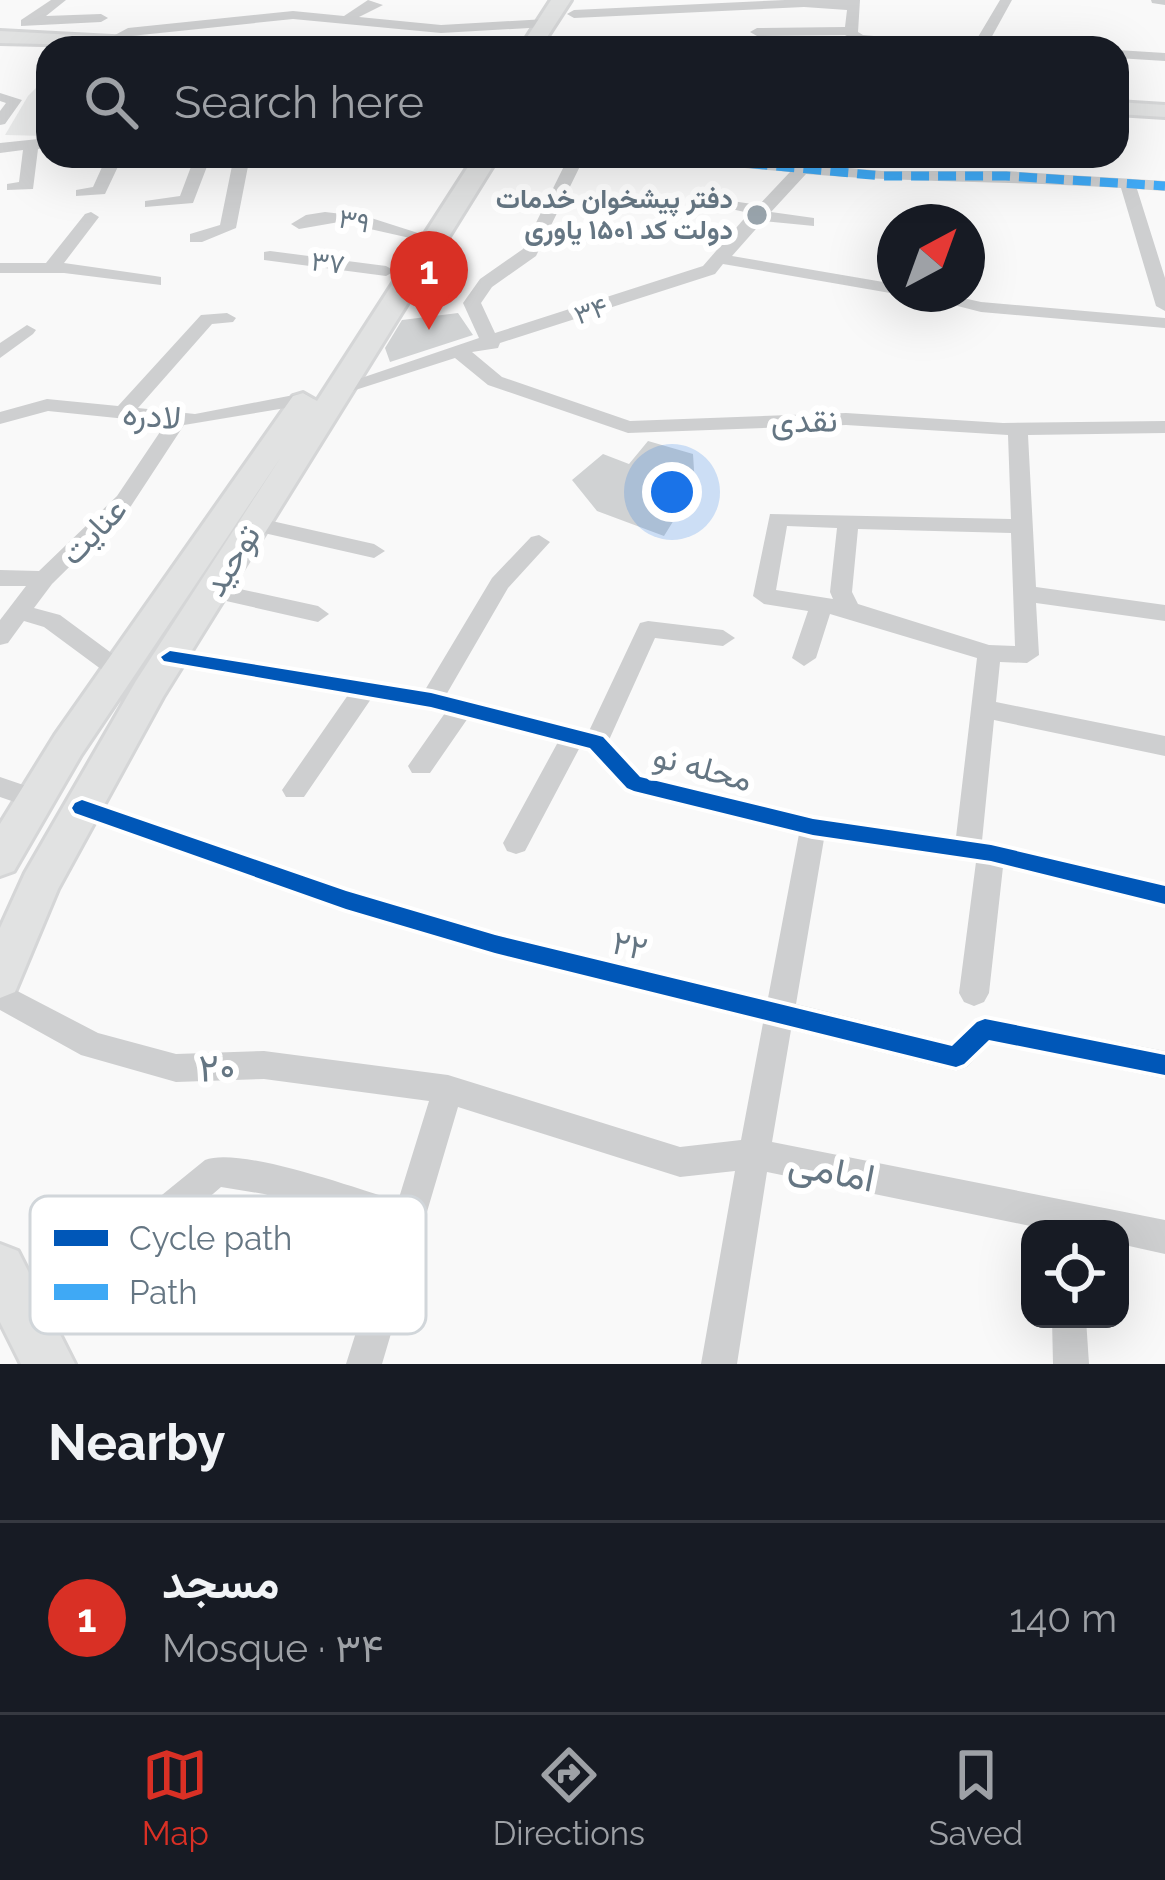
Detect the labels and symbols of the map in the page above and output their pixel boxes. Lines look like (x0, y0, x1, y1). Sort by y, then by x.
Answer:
place label: دفتر پیشخوان خدمات دولت کد ۱۵۰۱ یاوری (496, 183, 733, 247)
street label: ۳۹ (336, 202, 372, 239)
marker: دفتر پیشخوان خدمات دولت کد ۱۵۰۱ یاوری (744, 202, 770, 228)
north arrow (877, 204, 985, 312)
pin: 1 (390, 231, 468, 330)
street label: ۳۷ (309, 245, 347, 280)
street label: ۳۴ (570, 290, 612, 331)
street label: لادره (121, 394, 183, 438)
street label: نقدی (770, 400, 838, 441)
your location (642, 462, 702, 522)
street label: عنایت (52, 490, 134, 573)
street label: توحید (195, 518, 269, 604)
street label: محله نو (649, 736, 756, 800)
street label: ۲۲ (609, 923, 651, 968)
street label: ۲۰ (198, 1043, 236, 1091)
street label: امامی (785, 1139, 879, 1202)
legend (30, 1196, 426, 1334)
text: Cycle path (129, 1219, 292, 1258)
text: Path (129, 1273, 198, 1312)

